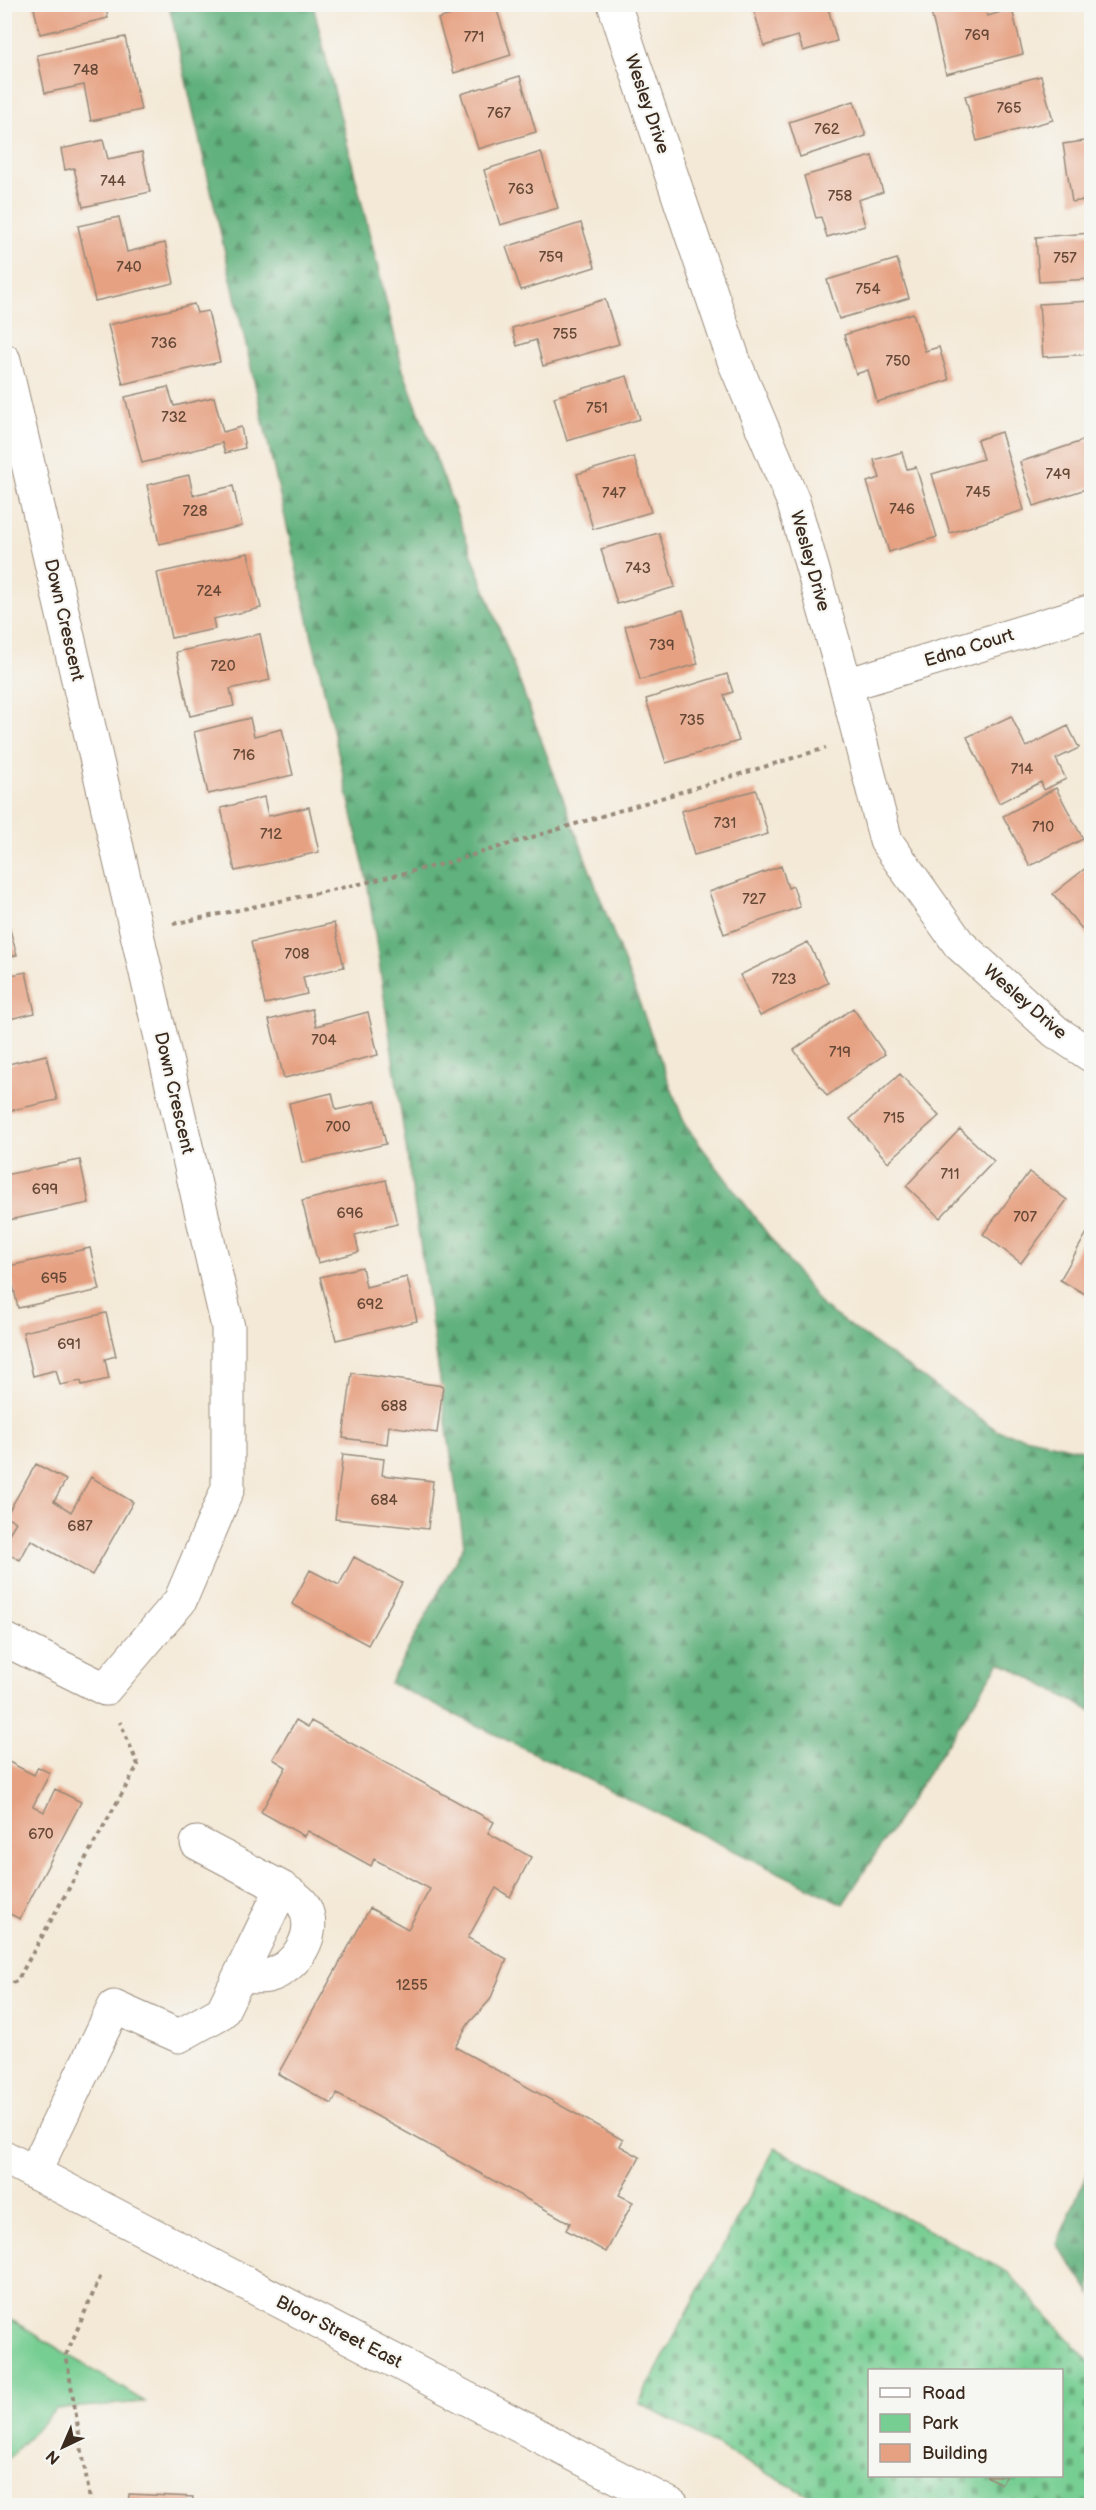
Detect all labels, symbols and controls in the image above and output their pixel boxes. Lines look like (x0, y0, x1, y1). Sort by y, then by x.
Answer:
house number: 769 (964, 26, 990, 45)
house number: 771 (464, 28, 484, 47)
street label: Wesley Drive (620, 52, 674, 157)
house number: 748 (73, 61, 99, 80)
house number: 765 (996, 99, 1022, 118)
house number: 767 (487, 104, 512, 123)
house number: 762 (814, 120, 840, 139)
house number: 744 (100, 172, 126, 191)
house number: 763 (508, 180, 534, 199)
house number: 758 (828, 187, 853, 206)
house number: 759 (539, 248, 563, 267)
house number: 757 (1053, 249, 1077, 268)
house number: 740 (116, 258, 142, 277)
house number: 754 (855, 280, 881, 299)
house number: 755 (553, 325, 577, 344)
house number: 736 (151, 334, 177, 353)
house number: 750 (886, 352, 911, 371)
house number: 751 (586, 399, 608, 418)
house number: 732 (161, 408, 187, 427)
house number: 749 (1045, 465, 1071, 484)
house number: 745 (965, 483, 991, 502)
house number: 747 (602, 484, 627, 503)
house number: 746 (889, 500, 915, 519)
house number: 728 (183, 502, 208, 521)
street label: Wesley Drive (786, 508, 834, 614)
street label: Down Crescent (40, 557, 88, 683)
house number: 743 (625, 559, 651, 578)
house number: 724 (196, 582, 222, 601)
street label: Edna Court (922, 624, 1017, 672)
house number: 739 (649, 636, 675, 655)
house number: 720 (210, 657, 236, 676)
house number: 735 (679, 711, 705, 730)
house number: 716 (233, 746, 255, 765)
house number: 714 (1011, 760, 1033, 779)
house number: 731 (714, 814, 736, 833)
house number: 710 (1032, 818, 1054, 837)
house number: 712 (260, 825, 282, 844)
house number: 727 (742, 890, 766, 909)
house number: 708 (285, 945, 310, 964)
street label: Wesley Drive (979, 960, 1071, 1044)
house number: 723 (771, 970, 797, 989)
street label: Down Crescent (150, 1030, 198, 1156)
house number: 704 (311, 1031, 337, 1050)
house number: 719 (829, 1043, 851, 1062)
house number: 715 (883, 1109, 905, 1128)
house number: 700 (325, 1118, 351, 1137)
house number: 711 (941, 1165, 959, 1184)
house number: 699 (32, 1180, 58, 1199)
house number: 696 (336, 1204, 364, 1223)
house number: 707 (1013, 1208, 1037, 1227)
house number: 695 (41, 1269, 67, 1288)
house number: 692 (357, 1295, 383, 1314)
house number: 691 (57, 1335, 81, 1354)
house number: 688 (381, 1397, 408, 1416)
house number: 684 (370, 1491, 398, 1510)
house number: 687 (67, 1517, 93, 1536)
house number: 670 (28, 1825, 54, 1844)
house number: 1255 (396, 1976, 428, 1995)
street label: Bloor Street East (273, 2291, 406, 2373)
legend (868, 2369, 1063, 2477)
text: Road (922, 2383, 966, 2404)
text: Park (922, 2413, 958, 2434)
north arrow (33, 2417, 93, 2477)
text: Building (922, 2443, 988, 2464)
text: N (43, 2446, 65, 2468)

